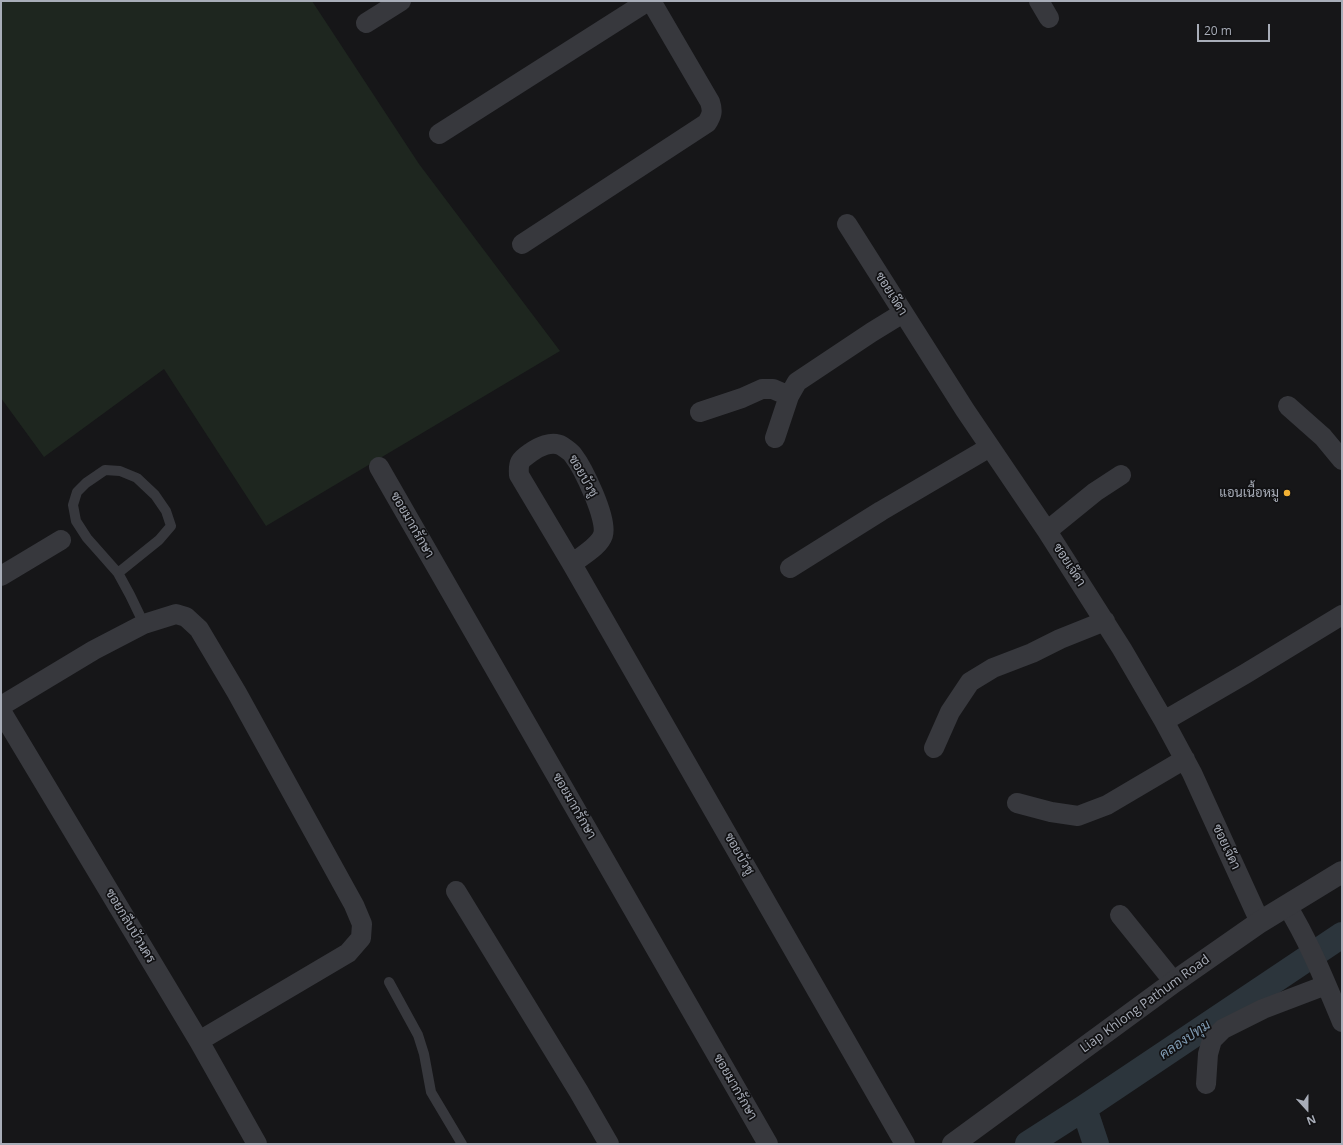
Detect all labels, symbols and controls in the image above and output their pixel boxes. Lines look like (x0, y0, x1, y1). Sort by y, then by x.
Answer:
scale bar (1199, 16, 1272, 42)
text: 20 m (1204, 22, 1232, 39)
street label: ซอยเจ๊ดา (872, 269, 910, 319)
street label: ซอยบัวชู (565, 452, 601, 500)
place label: แอนเนื้อหมู (1219, 485, 1279, 501)
marker: แอนเนื้อหมู (1282, 488, 1292, 498)
street label: ซอยมากรักษา (387, 489, 437, 561)
street label: ซอยเจ๊ดา (1049, 540, 1089, 590)
street label: ซอยมากรักษา (549, 770, 599, 842)
street label: ซอยเจ๊ดา (1209, 822, 1243, 872)
street label: ซอยบัวชู (721, 830, 757, 878)
street label: ซอยกลีบบัวนคร (102, 886, 158, 966)
street label: Liap Khlong Pathum Road (1077, 952, 1213, 1056)
water label: คลองปทุม (1156, 1017, 1214, 1063)
street label: ซอยมากรักษา (710, 1051, 760, 1123)
north arrow (1287, 1089, 1327, 1129)
text: N (1305, 1112, 1318, 1129)

